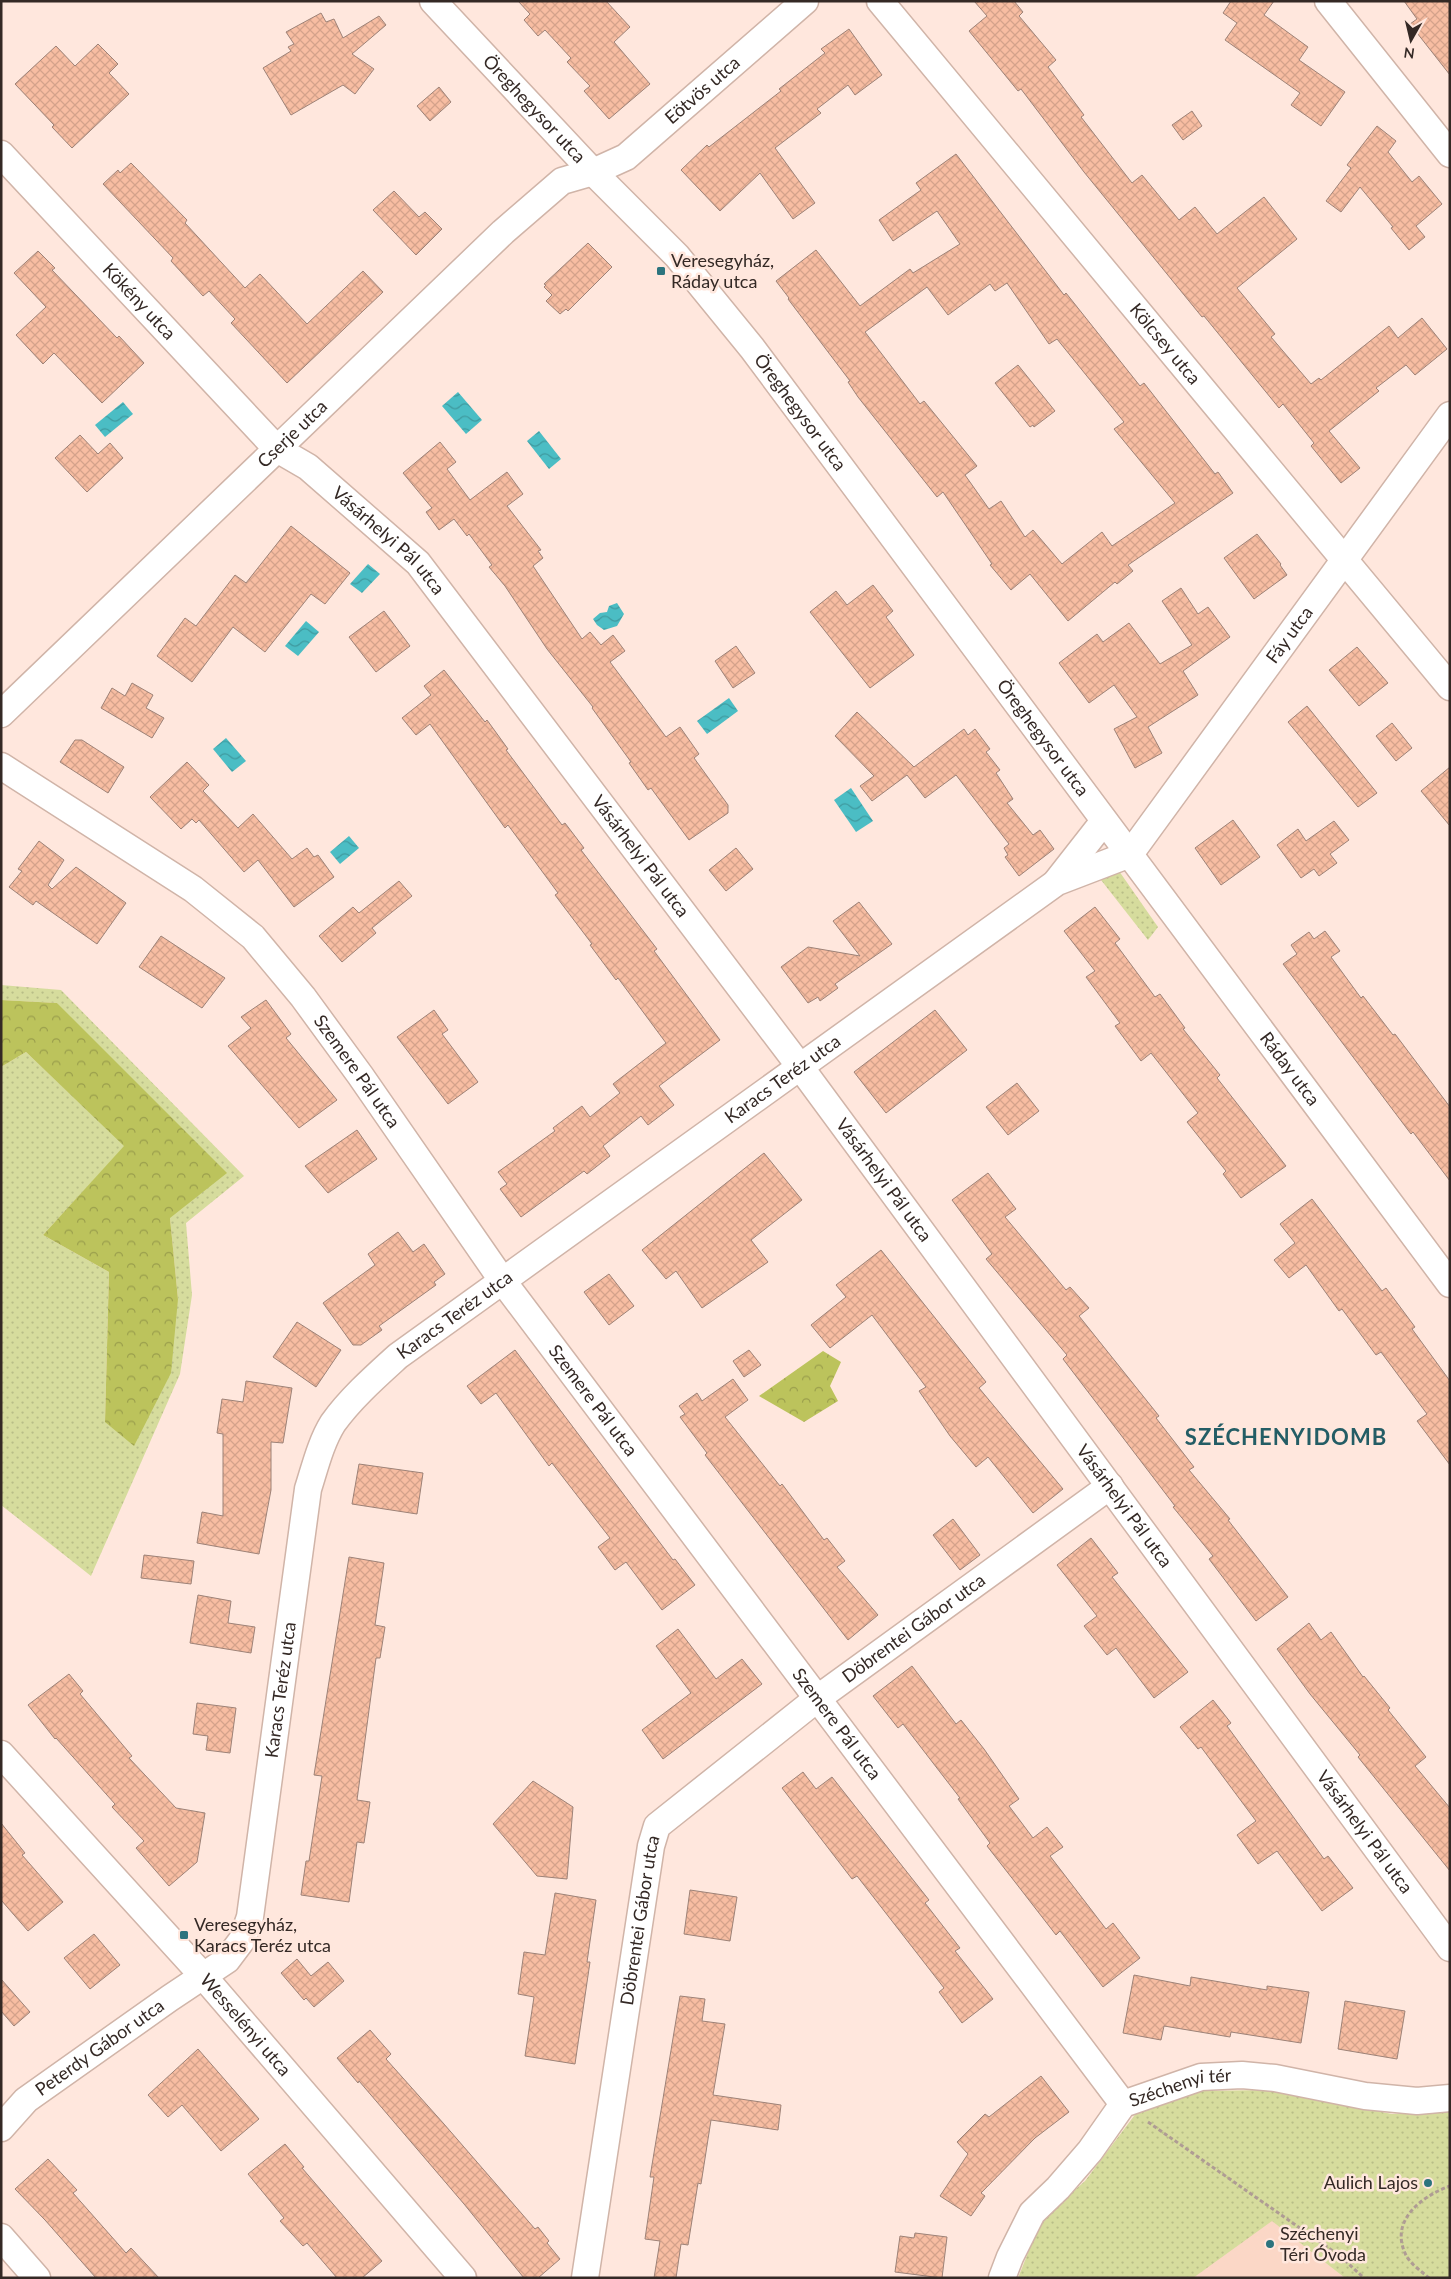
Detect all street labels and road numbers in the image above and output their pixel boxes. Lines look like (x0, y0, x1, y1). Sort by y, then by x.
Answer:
street label: Öreghegysor utca (479, 50, 591, 167)
street label: Eötvös utca (660, 51, 744, 128)
street label: Kökény utca (99, 258, 181, 344)
street label: Kölcsey utca (1126, 298, 1206, 388)
street label: Öreghegysor utca (750, 349, 852, 475)
street label: Cserje utca (252, 395, 331, 472)
street label: Vásárhelyi Pál utca (328, 481, 450, 598)
street label: Fáy utca (1261, 602, 1317, 667)
street label: Öreghegysor utca (993, 674, 1094, 800)
street label: Vásárhelyi Pál utca (588, 790, 695, 921)
street label: Szemere Pál utca (310, 1010, 405, 1132)
street label: Ráday utca (1256, 1027, 1325, 1110)
street label: Karacs Teréz utca (720, 1029, 844, 1127)
street label: Vásárhelyi Pál utca (832, 1114, 937, 1245)
street label: Karacs Teréz utca (392, 1265, 516, 1363)
street label: Szemere Pál utca (545, 1340, 643, 1460)
street label: Vásárhelyi Pál utca (1072, 1440, 1178, 1571)
street label: Döbrentei Gábor utca (837, 1568, 989, 1687)
street label: Karacs Teréz utca (260, 1620, 300, 1759)
street label: Szemere Pál utca (788, 1663, 887, 1784)
street label: Vásárhelyi Pál utca (1313, 1766, 1418, 1897)
street label: Döbrentei Gábor utca (615, 1832, 664, 2006)
street label: Wesselényi utca (196, 1969, 296, 2080)
street label: Peterdy Gábor utca (31, 1994, 168, 2100)
street label: Széchenyi tér (1126, 2064, 1232, 2111)

